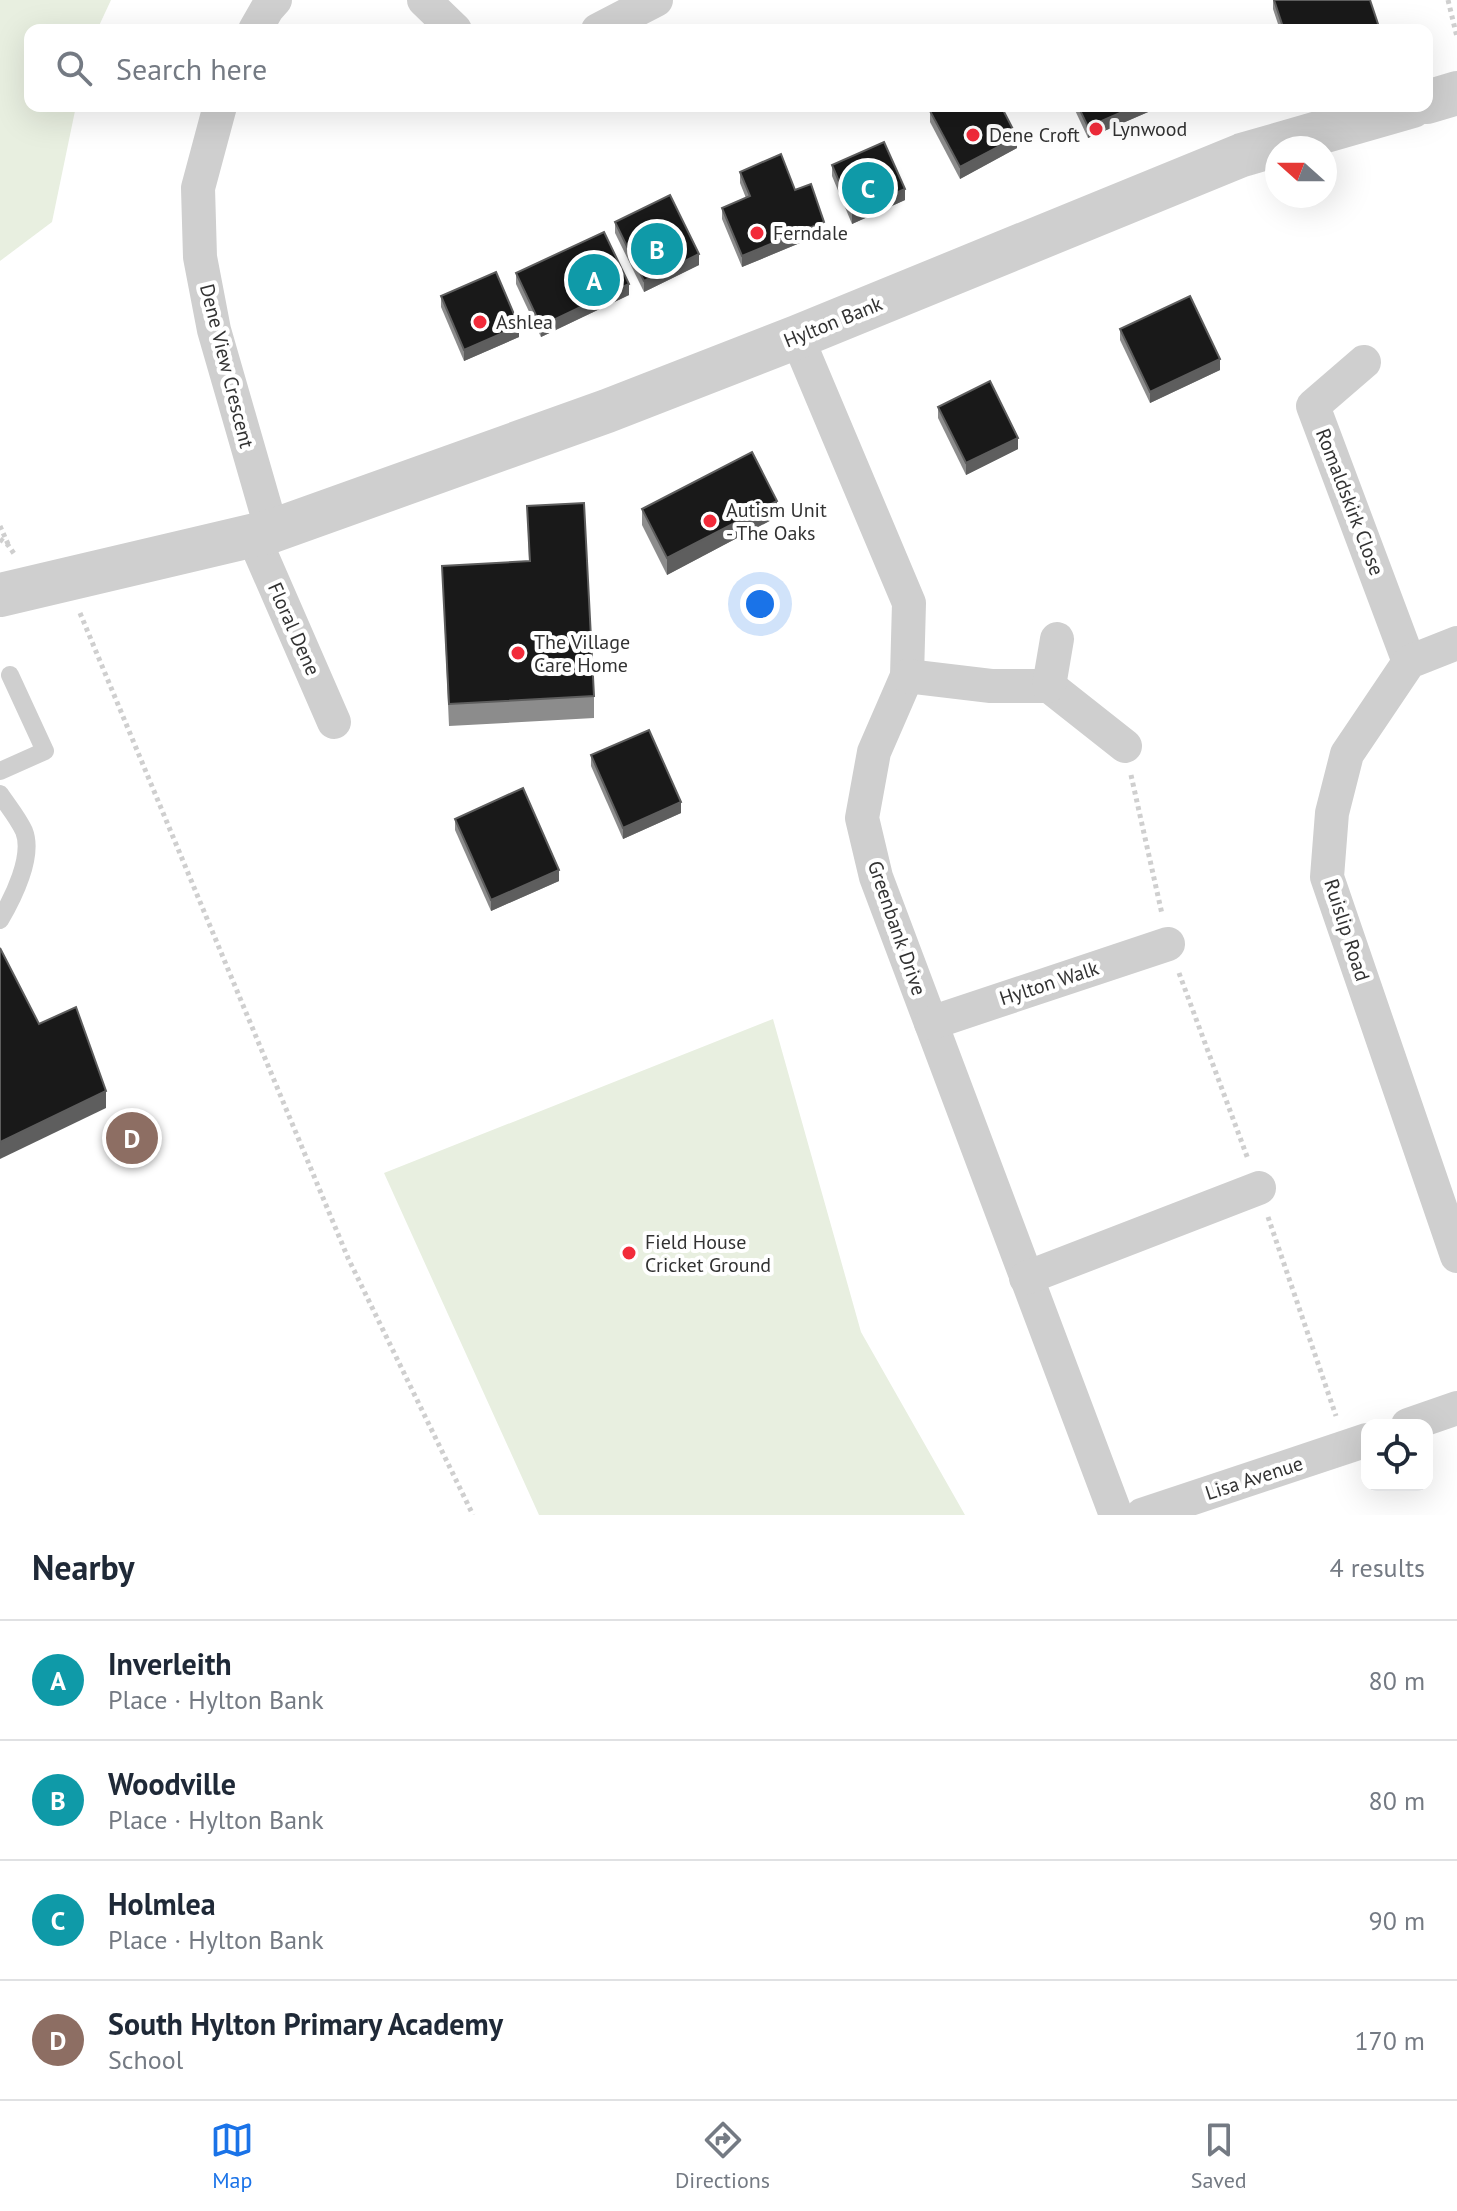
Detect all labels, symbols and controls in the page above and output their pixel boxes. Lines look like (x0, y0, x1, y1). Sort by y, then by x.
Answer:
search box (24, 24, 1433, 112)
icon: search (52, 46, 96, 90)
text: Search here (116, 49, 267, 88)
place label: Lynwood (1112, 116, 1187, 142)
marker: Lynwood (1087, 120, 1105, 138)
place label: Dene Croft (989, 122, 1080, 148)
marker: Dene Croft (964, 126, 982, 144)
north arrow (1265, 136, 1337, 208)
pin: C (842, 158, 894, 218)
pin: B (631, 219, 683, 279)
place label: Ferndale (773, 220, 848, 246)
marker: Ferndale (748, 224, 766, 242)
pin: A (568, 250, 620, 310)
street label: Dene View Crescent (194, 281, 260, 451)
street label: Hylton Bank (780, 290, 887, 354)
place label: Ashlea (496, 309, 553, 335)
marker: Ashlea (471, 313, 489, 331)
street label: Romaldskirk Close (1310, 425, 1390, 579)
place label: Autism Unit - The Oaks (726, 497, 827, 546)
marker: Autism Unit - The Oaks (701, 512, 719, 530)
street label: Floral Dene (262, 578, 326, 680)
your location (740, 584, 780, 624)
place label: The Village Care Home (534, 629, 630, 678)
marker: The Village Care Home (509, 644, 527, 662)
street label: Greenbank Drive (862, 857, 932, 999)
street label: Ruislip Road (1318, 876, 1376, 984)
street label: Hylton Walk (996, 955, 1102, 1011)
pin: D (106, 1108, 158, 1168)
place label: Field House Cricket Ground (645, 1229, 771, 1278)
marker: Field House Cricket Ground (620, 1244, 638, 1262)
map controls (1361, 1419, 1433, 1491)
button: locate (1361, 1419, 1433, 1491)
street label: Lisa Avenue (1202, 1450, 1306, 1506)
text: Nearby (32, 1545, 134, 1589)
text: 4 results (1330, 1551, 1425, 1584)
text: Inverleith (108, 1644, 232, 1683)
text: A (50, 1664, 66, 1697)
text: 80 m (1369, 1664, 1425, 1697)
text: Place · Hylton Bank (108, 1683, 324, 1716)
text: Woodville (108, 1764, 236, 1803)
text: B (50, 1784, 66, 1817)
text: 80 m (1369, 1784, 1425, 1817)
text: Place · Hylton Bank (108, 1803, 324, 1836)
text: Holmlea (108, 1884, 216, 1923)
text: C (51, 1904, 65, 1937)
text: 90 m (1369, 1904, 1425, 1937)
text: Place · Hylton Bank (108, 1923, 324, 1956)
text: South Hylton Primary Academy (108, 2004, 503, 2043)
text: D (50, 2024, 66, 2057)
text: 170 m (1354, 2024, 1425, 2057)
text: School (108, 2043, 183, 2076)
tab: Map (210, 2118, 254, 2194)
tab: Directions (675, 2118, 770, 2194)
tab: Saved (1191, 2118, 1247, 2194)

